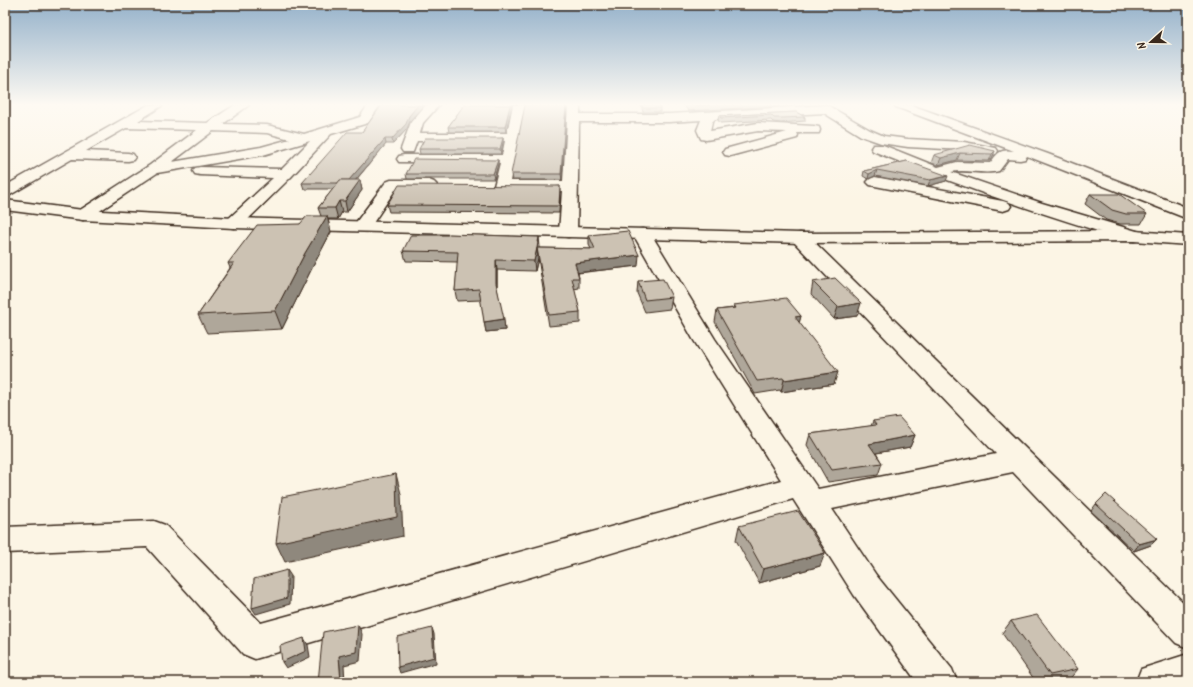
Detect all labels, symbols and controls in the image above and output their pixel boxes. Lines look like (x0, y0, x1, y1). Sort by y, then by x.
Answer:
north arrow (1131, 22, 1171, 62)
text: N (1133, 39, 1152, 52)

